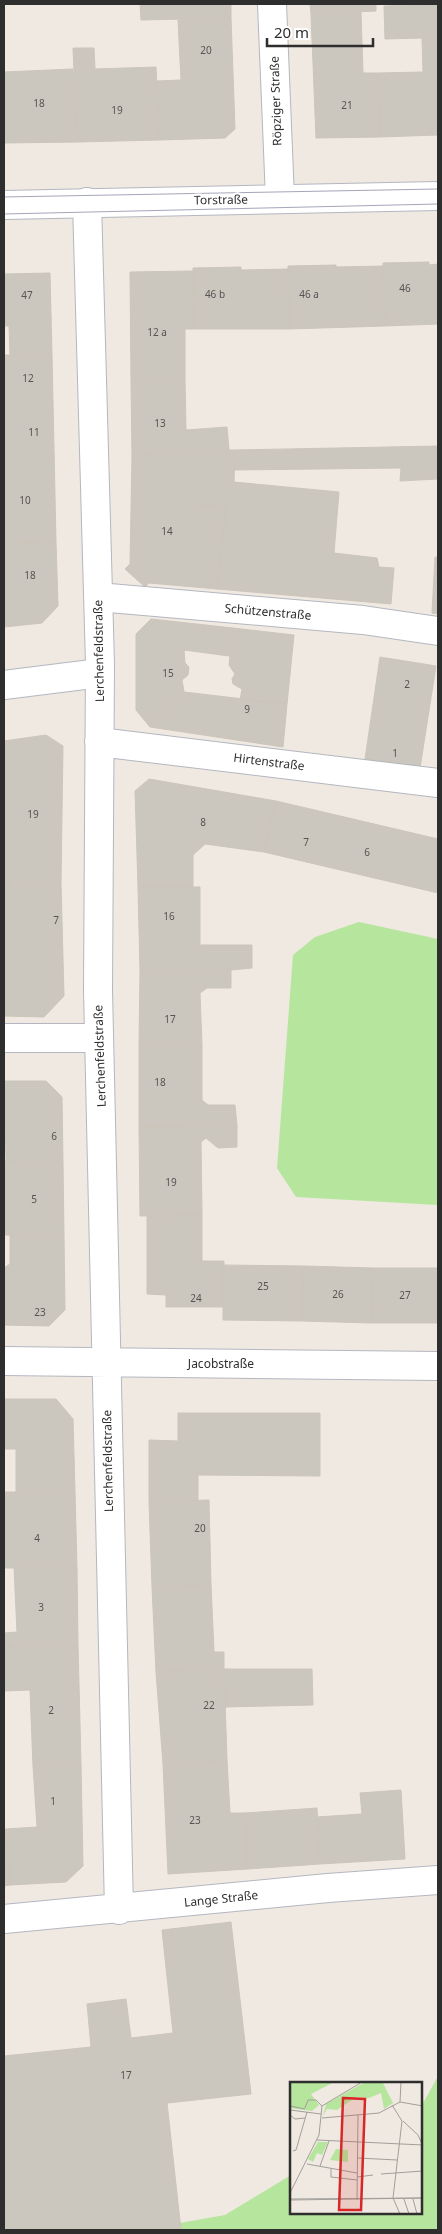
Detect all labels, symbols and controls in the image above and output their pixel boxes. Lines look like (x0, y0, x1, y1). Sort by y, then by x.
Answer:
scale bar (267, 15, 373, 47)
text: 20 m (274, 22, 309, 42)
house number: 20 (200, 43, 212, 57)
street label: Röpziger Straße (265, 56, 286, 146)
house number: 18 (33, 96, 45, 110)
house number: 21 (341, 98, 353, 112)
house number: 19 (111, 103, 123, 117)
street label: Torstraße (194, 191, 248, 208)
house number: 46 (399, 281, 411, 295)
house number: 46 b (205, 287, 225, 301)
house number: 46 a (299, 287, 319, 301)
house number: 47 (21, 288, 33, 302)
house number: 12 a (147, 325, 167, 339)
house number: 12 (22, 371, 34, 385)
house number: 13 (154, 416, 166, 430)
house number: 11 (28, 425, 40, 439)
house number: 10 (19, 493, 31, 507)
house number: 14 (161, 524, 173, 538)
house number: 18 (24, 568, 36, 582)
street label: Lerchenfeldstraße (89, 599, 108, 702)
street label: Schützenstraße (224, 599, 312, 624)
house number: 15 (162, 666, 174, 680)
house number: 2 (404, 677, 410, 691)
house number: 9 (244, 702, 250, 716)
house number: 1 (392, 746, 398, 760)
street label: Hirtenstraße (233, 749, 306, 774)
house number: 19 (27, 807, 39, 821)
house number: 8 (200, 815, 206, 829)
house number: 7 (303, 835, 309, 849)
house number: 6 (364, 845, 370, 859)
house number: 16 (163, 909, 175, 923)
house number: 7 (53, 913, 59, 927)
street label: Lerchenfeldstraße (89, 1004, 110, 1107)
house number: 17 (164, 1012, 176, 1026)
house number: 18 (154, 1075, 166, 1089)
house number: 6 (51, 1129, 57, 1143)
house number: 19 (165, 1175, 177, 1189)
house number: 5 (31, 1192, 37, 1206)
house number: 25 (257, 1279, 269, 1293)
house number: 26 (332, 1287, 344, 1301)
house number: 27 (399, 1288, 411, 1302)
house number: 24 (190, 1291, 202, 1305)
house number: 23 (34, 1305, 46, 1319)
street label: Jacobstraße (187, 1355, 254, 1372)
street label: Lerchenfeldstraße (98, 1409, 117, 1512)
house number: 20 (194, 1521, 206, 1535)
house number: 4 (34, 1531, 40, 1545)
house number: 3 (38, 1600, 44, 1614)
house number: 22 (203, 1698, 215, 1712)
house number: 2 (48, 1703, 54, 1717)
house number: 1 (50, 1794, 56, 1808)
house number: 23 (189, 1813, 201, 1827)
street label: Lange Straße (183, 1886, 259, 1911)
house number: 17 (120, 2068, 132, 2082)
inset map (290, 2082, 422, 2214)

